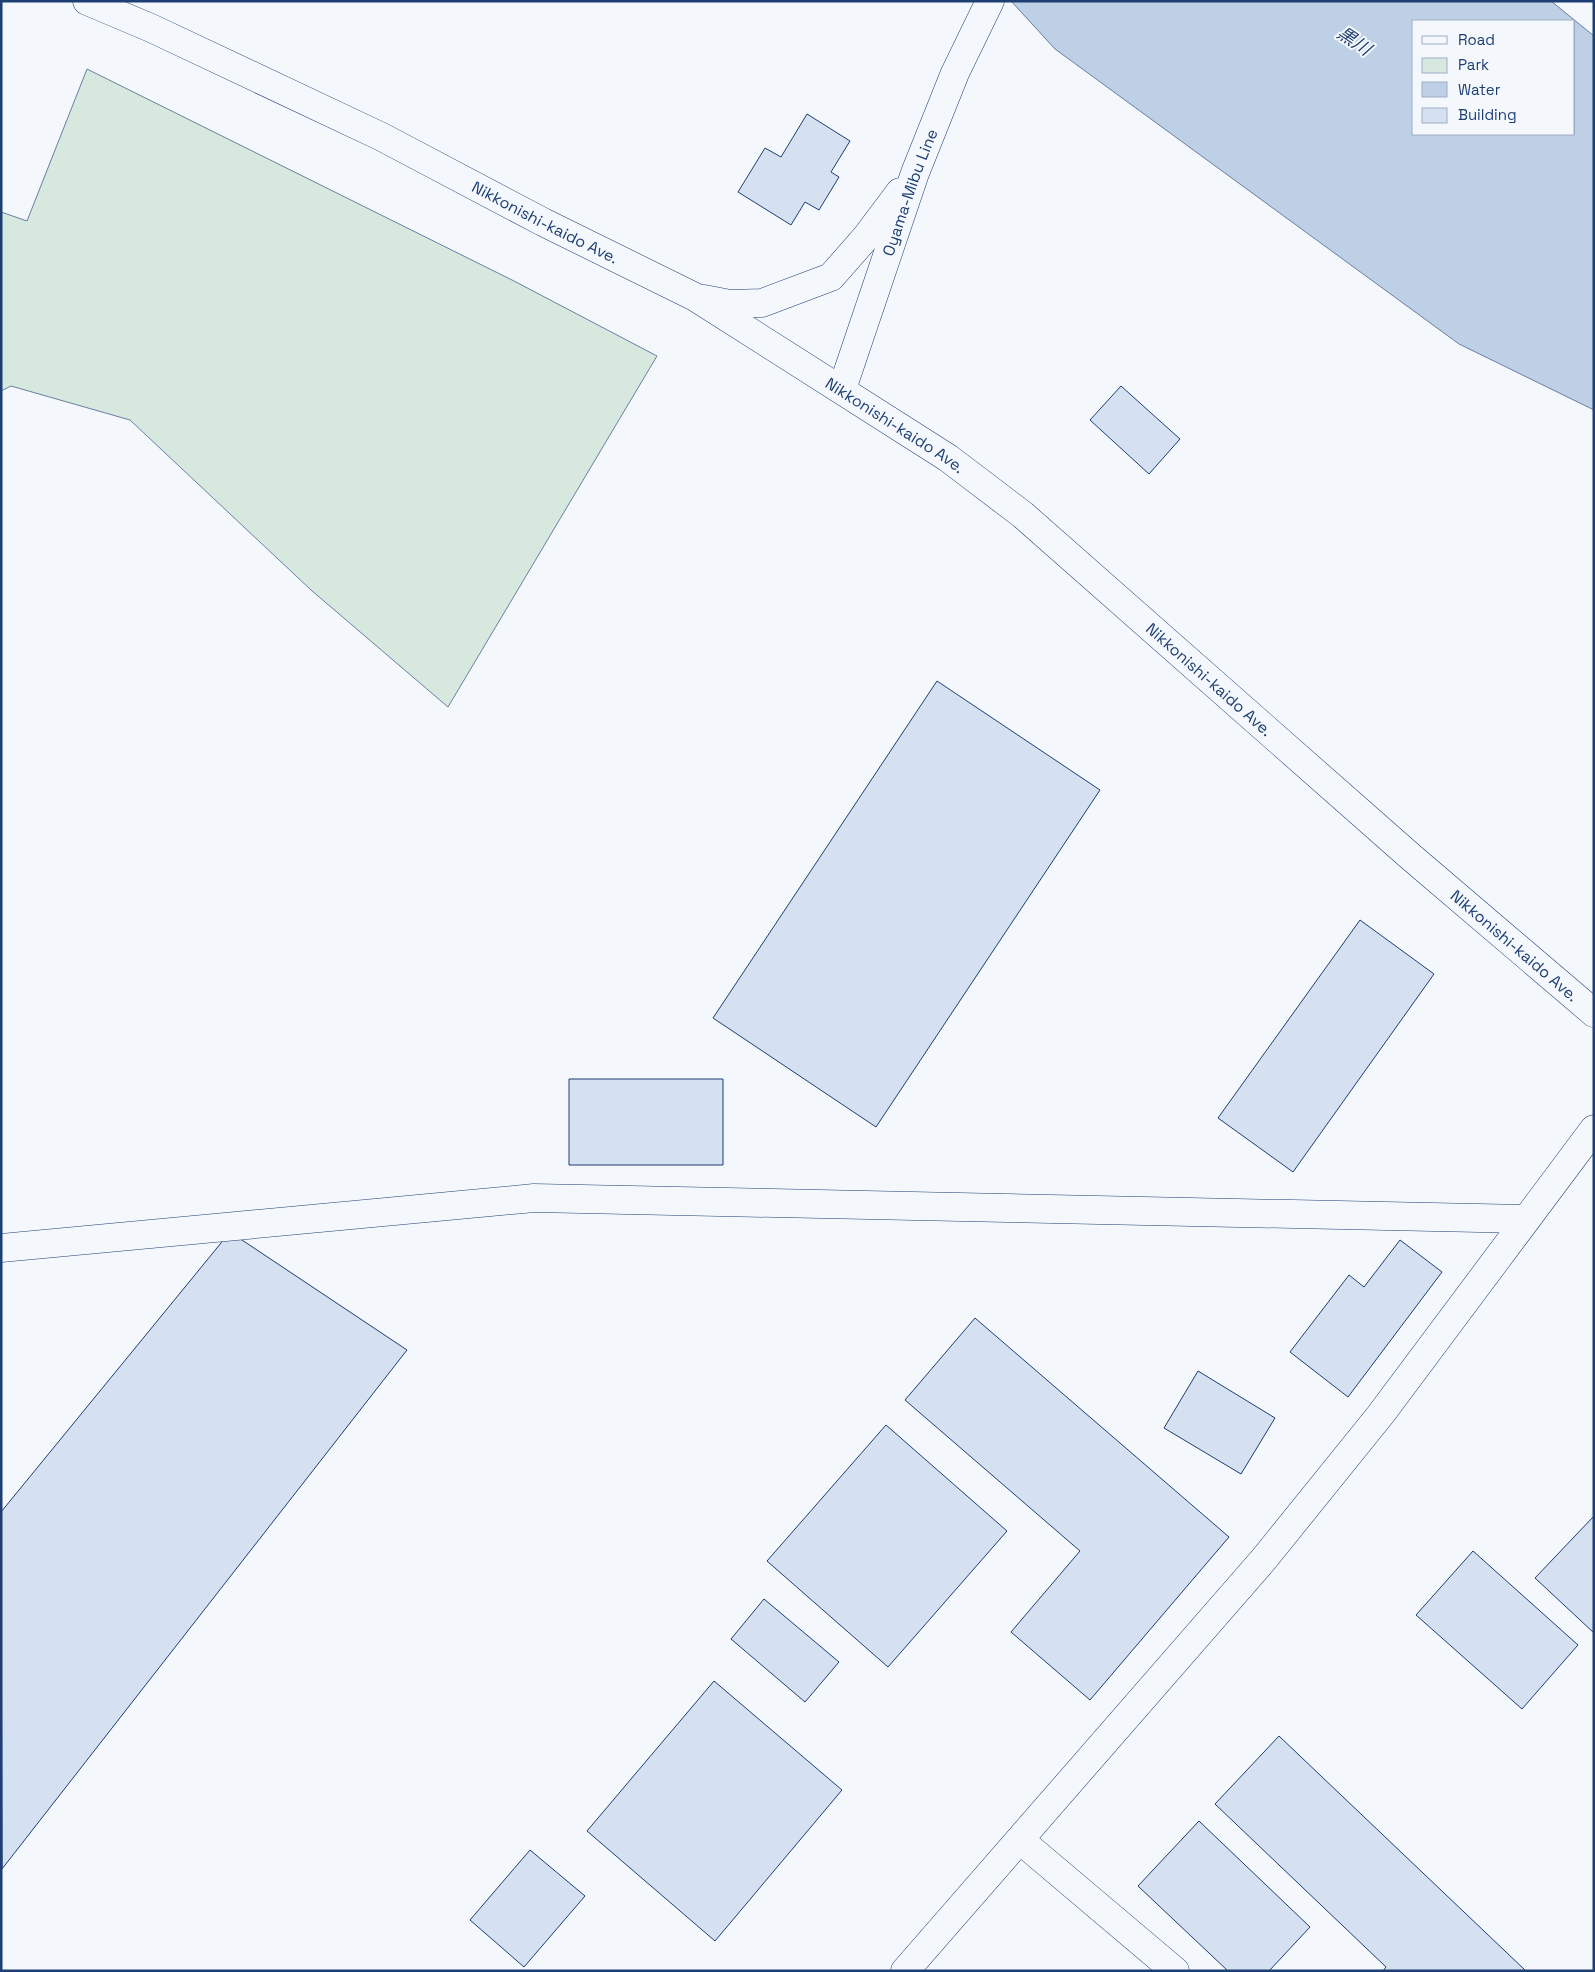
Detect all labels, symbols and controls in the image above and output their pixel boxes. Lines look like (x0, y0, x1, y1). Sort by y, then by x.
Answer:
legend (1412, 20, 1575, 135)
water label: 黒川 (1333, 21, 1377, 61)
text: Road (1458, 30, 1495, 49)
text: Park (1458, 55, 1489, 74)
text: Water (1458, 80, 1501, 99)
text: Building (1458, 105, 1517, 124)
street label: Oyama-Mibu Line (878, 126, 943, 259)
street label: Nikkonishi-kaido Ave. (468, 176, 622, 269)
street label: Nikkonishi-kaido Ave. (821, 373, 969, 478)
street label: Nikkonishi-kaido Ave. (1141, 618, 1277, 741)
street label: Nikkonishi-kaido Ave. (1446, 885, 1583, 1006)

